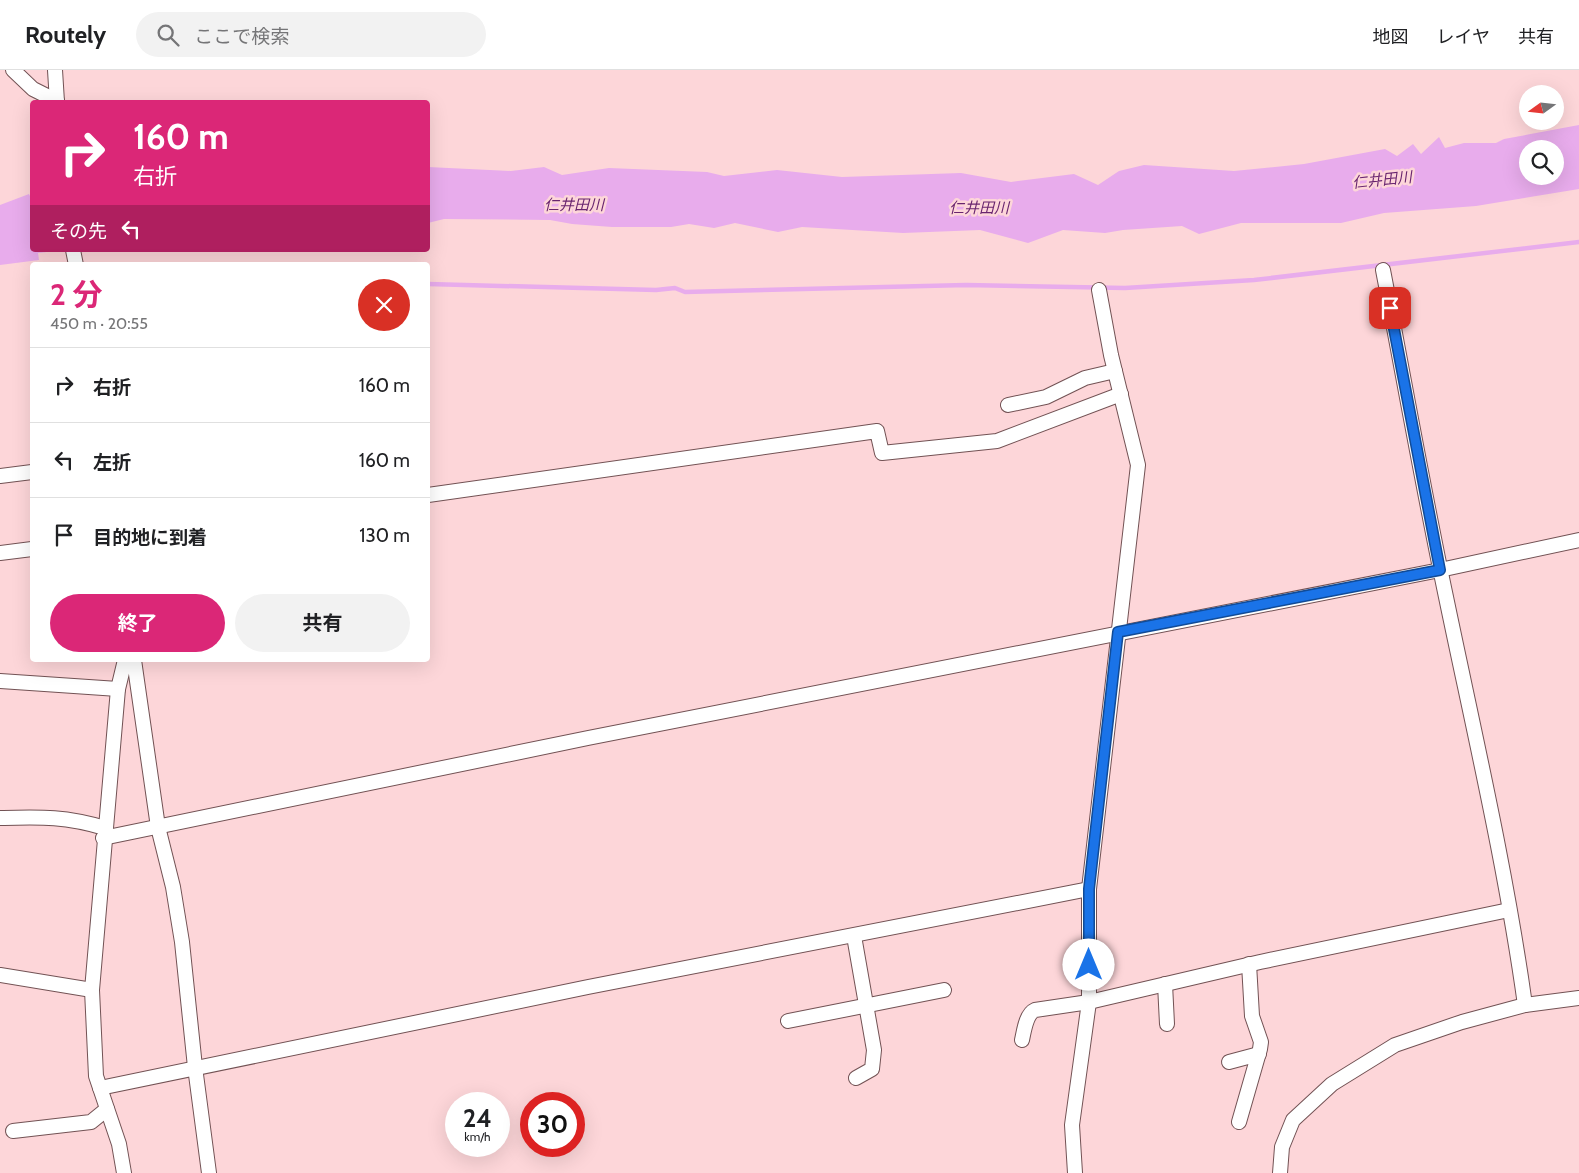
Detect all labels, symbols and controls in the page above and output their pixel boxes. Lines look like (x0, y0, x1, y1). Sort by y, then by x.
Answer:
search box (136, 12, 486, 57)
text: Routely (25, 20, 106, 49)
icon: search (154, 21, 182, 49)
text: ここで検索 (194, 25, 289, 48)
text: 地図 (1373, 26, 1409, 48)
text: レイヤ (1437, 26, 1490, 48)
text: 共有 (1518, 26, 1554, 48)
north arrow (1519, 85, 1564, 130)
map controls (1519, 85, 1564, 185)
text: 160 m (133, 115, 229, 158)
icon: right (50, 120, 115, 185)
button: search (1519, 140, 1564, 185)
text: 右折 (133, 163, 177, 190)
water label: 仁井田川 (1351, 168, 1415, 192)
water label: 仁井田川 (544, 196, 606, 214)
water label: 仁井田川 (949, 199, 1011, 217)
icon: left (117, 215, 145, 243)
text: その先 (50, 220, 107, 243)
text: 2 分 (50, 276, 103, 313)
button: close (358, 279, 410, 331)
pin (1369, 287, 1411, 329)
icon: arrive (1376, 294, 1404, 322)
text: 450 m · 20:55 (50, 314, 148, 333)
icon: right (50, 371, 78, 399)
text: 160 m (359, 374, 410, 397)
text: 右折 (93, 376, 131, 399)
icon: left (50, 446, 78, 474)
text: 160 m (359, 449, 410, 472)
text: 左折 (93, 451, 131, 474)
icon: arrive (50, 521, 78, 549)
text: 130 m (359, 524, 410, 547)
text: 目的地に到着 (93, 526, 207, 549)
button: 終了 (50, 594, 225, 652)
button: 共有 (235, 594, 410, 652)
position arrow (1062, 938, 1114, 990)
speed limit sign: 30 (520, 1092, 585, 1157)
text: 24 (463, 1103, 492, 1133)
text: km/h (464, 1129, 491, 1144)

